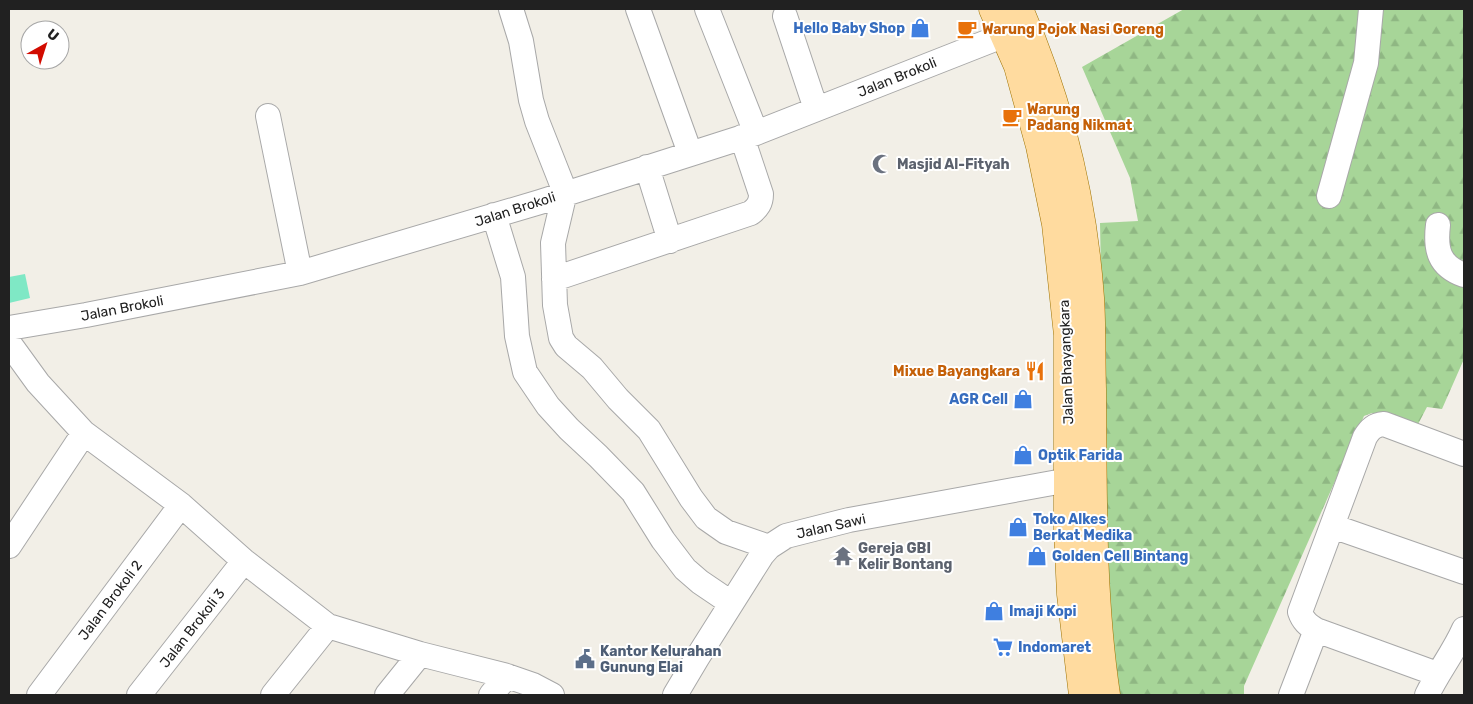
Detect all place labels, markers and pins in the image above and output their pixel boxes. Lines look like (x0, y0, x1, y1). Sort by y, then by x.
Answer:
shop icon: Hello Baby Shop (909, 17, 931, 39)
cafe icon: Warung Pojok Nasi Goreng (956, 18, 978, 40)
place label: Hello Baby Shop (793, 20, 905, 37)
place label: Warung Pojok Nasi Goreng (982, 21, 1164, 38)
place label: Warung Padang Nikmat (1027, 101, 1133, 134)
cafe icon: Warung Padang Nikmat (1001, 106, 1023, 128)
mosque icon: Masjid Al-Fityah (871, 153, 893, 175)
place label: Masjid Al-Fityah (897, 156, 1010, 173)
restaurant icon: Mixue Bayangkara (1024, 360, 1046, 382)
place label: Mixue Bayangkara (893, 363, 1020, 380)
shop icon: AGR Cell (1012, 388, 1034, 410)
place label: AGR Cell (949, 391, 1008, 408)
shop icon: Optik Farida (1012, 444, 1034, 466)
place label: Optik Farida (1038, 447, 1123, 464)
place label: Toko Alkes Berkat Medika (1033, 511, 1132, 544)
shop icon: Toko Alkes Berkat Medika (1007, 516, 1029, 538)
place label: Gereja GBI Kelir Bontang (858, 540, 952, 573)
temple icon: Gereja GBI Kelir Bontang (832, 545, 854, 567)
shop icon: Golden Cell Bintang (1026, 545, 1048, 567)
place label: Golden Cell Bintang (1052, 548, 1188, 565)
shop icon: Imaji Kopi (983, 600, 1005, 622)
place label: Imaji Kopi (1009, 603, 1077, 620)
supermarket icon: Indomaret (992, 636, 1014, 658)
place label: Indomaret (1018, 639, 1092, 656)
place label: Kantor Kelurahan Gunung Elai (600, 643, 722, 676)
public building icon: Kantor Kelurahan Gunung Elai (574, 648, 596, 670)

